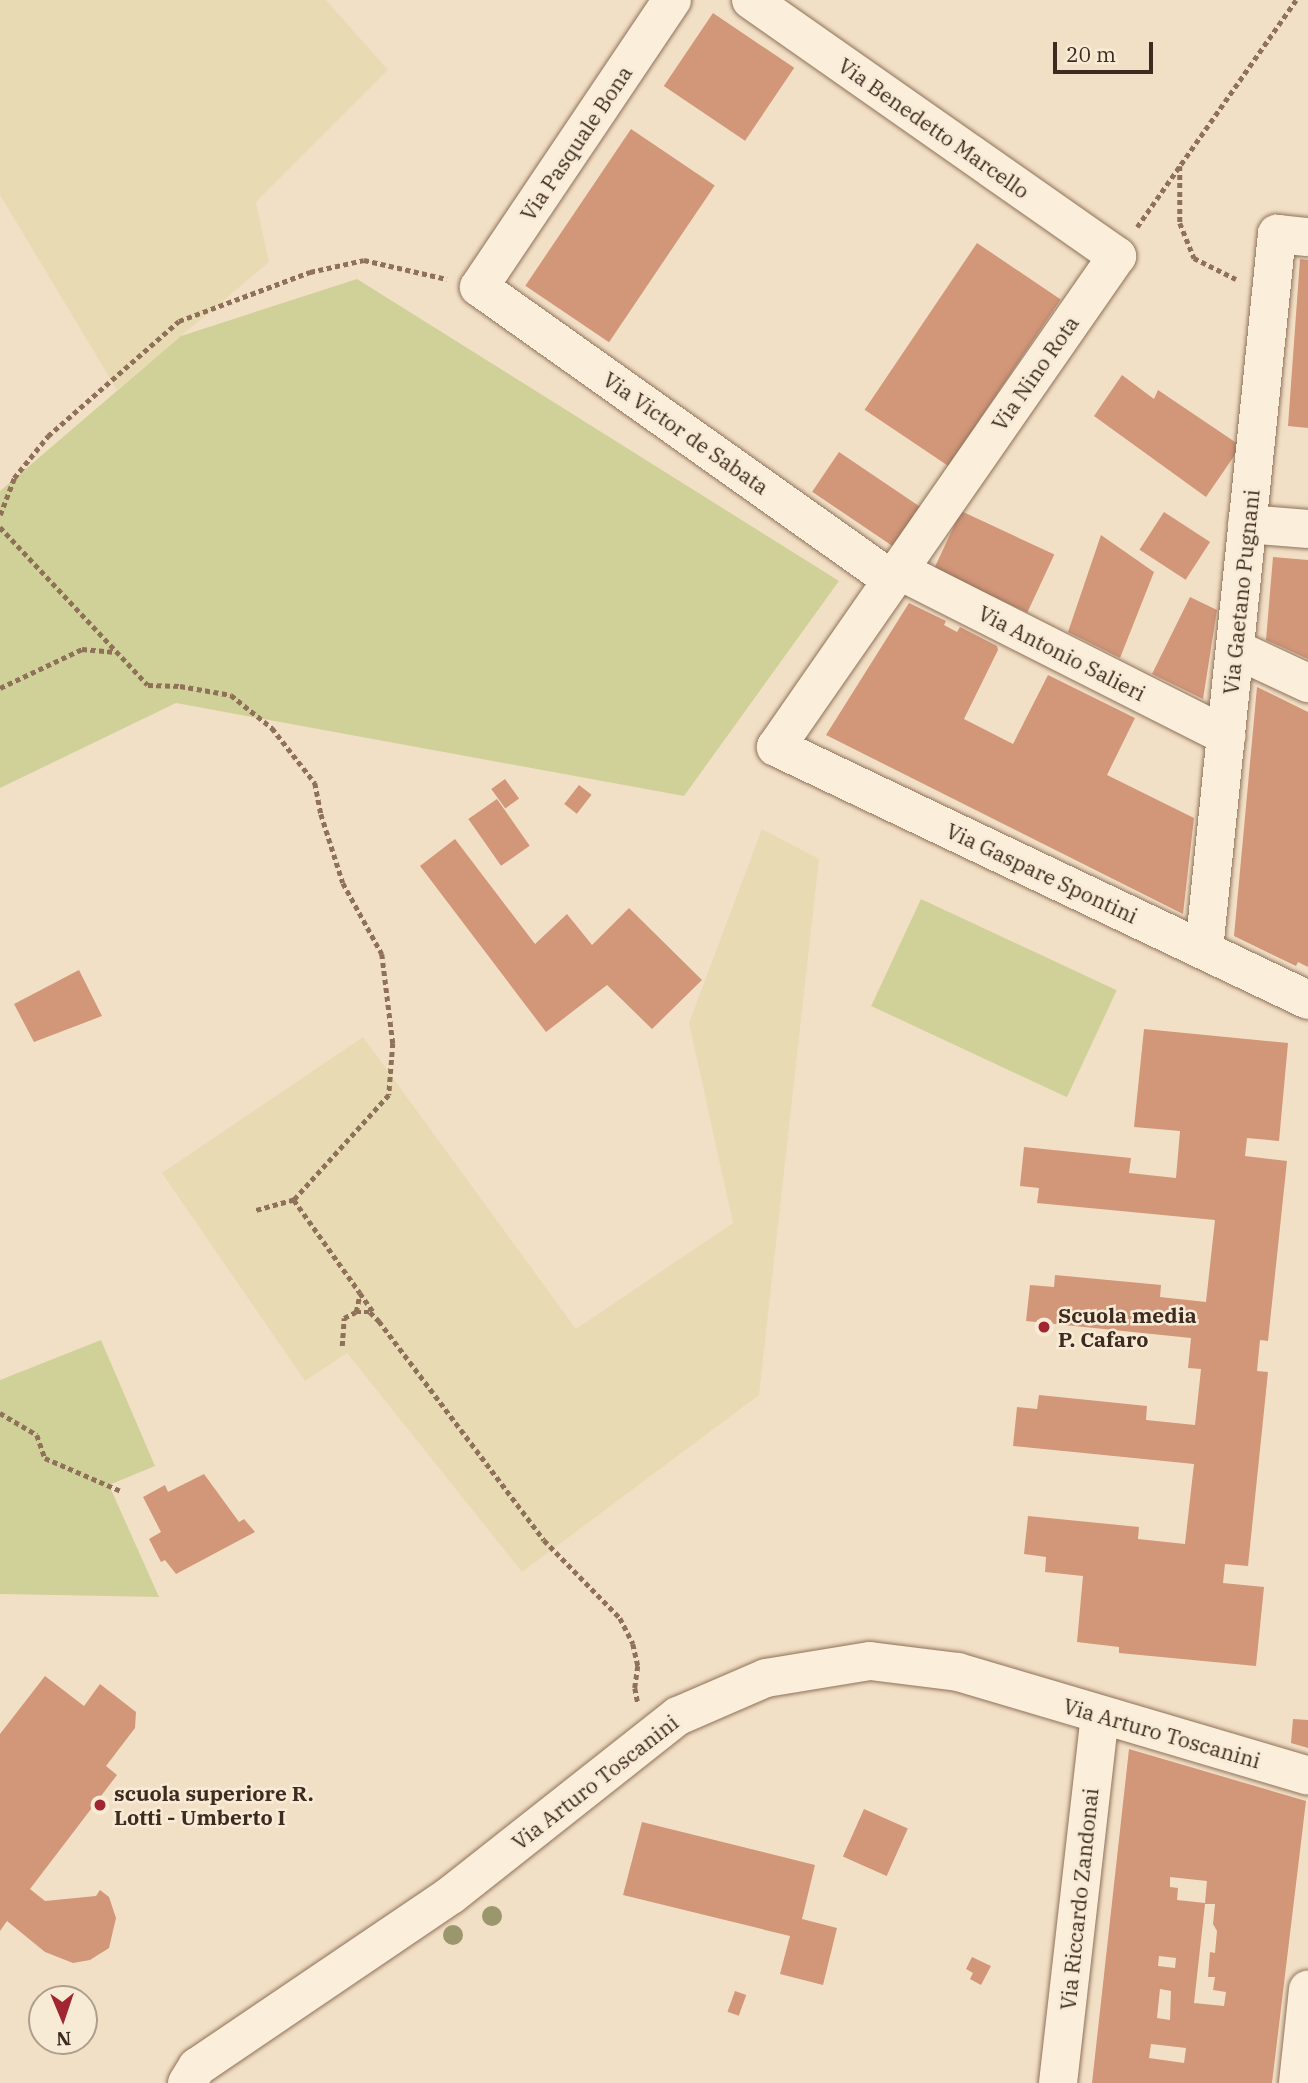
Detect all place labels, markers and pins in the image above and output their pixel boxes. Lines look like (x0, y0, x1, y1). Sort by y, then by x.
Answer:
place label: Scuola media P. Cafaro (1058, 1302, 1197, 1352)
marker: Scuola media P. Cafaro (1036, 1319, 1052, 1335)
place label: scuola superiore R. Lotti - Umberto I (114, 1780, 314, 1830)
marker: scuola superiore R. Lotti - Umberto I (92, 1797, 108, 1813)

